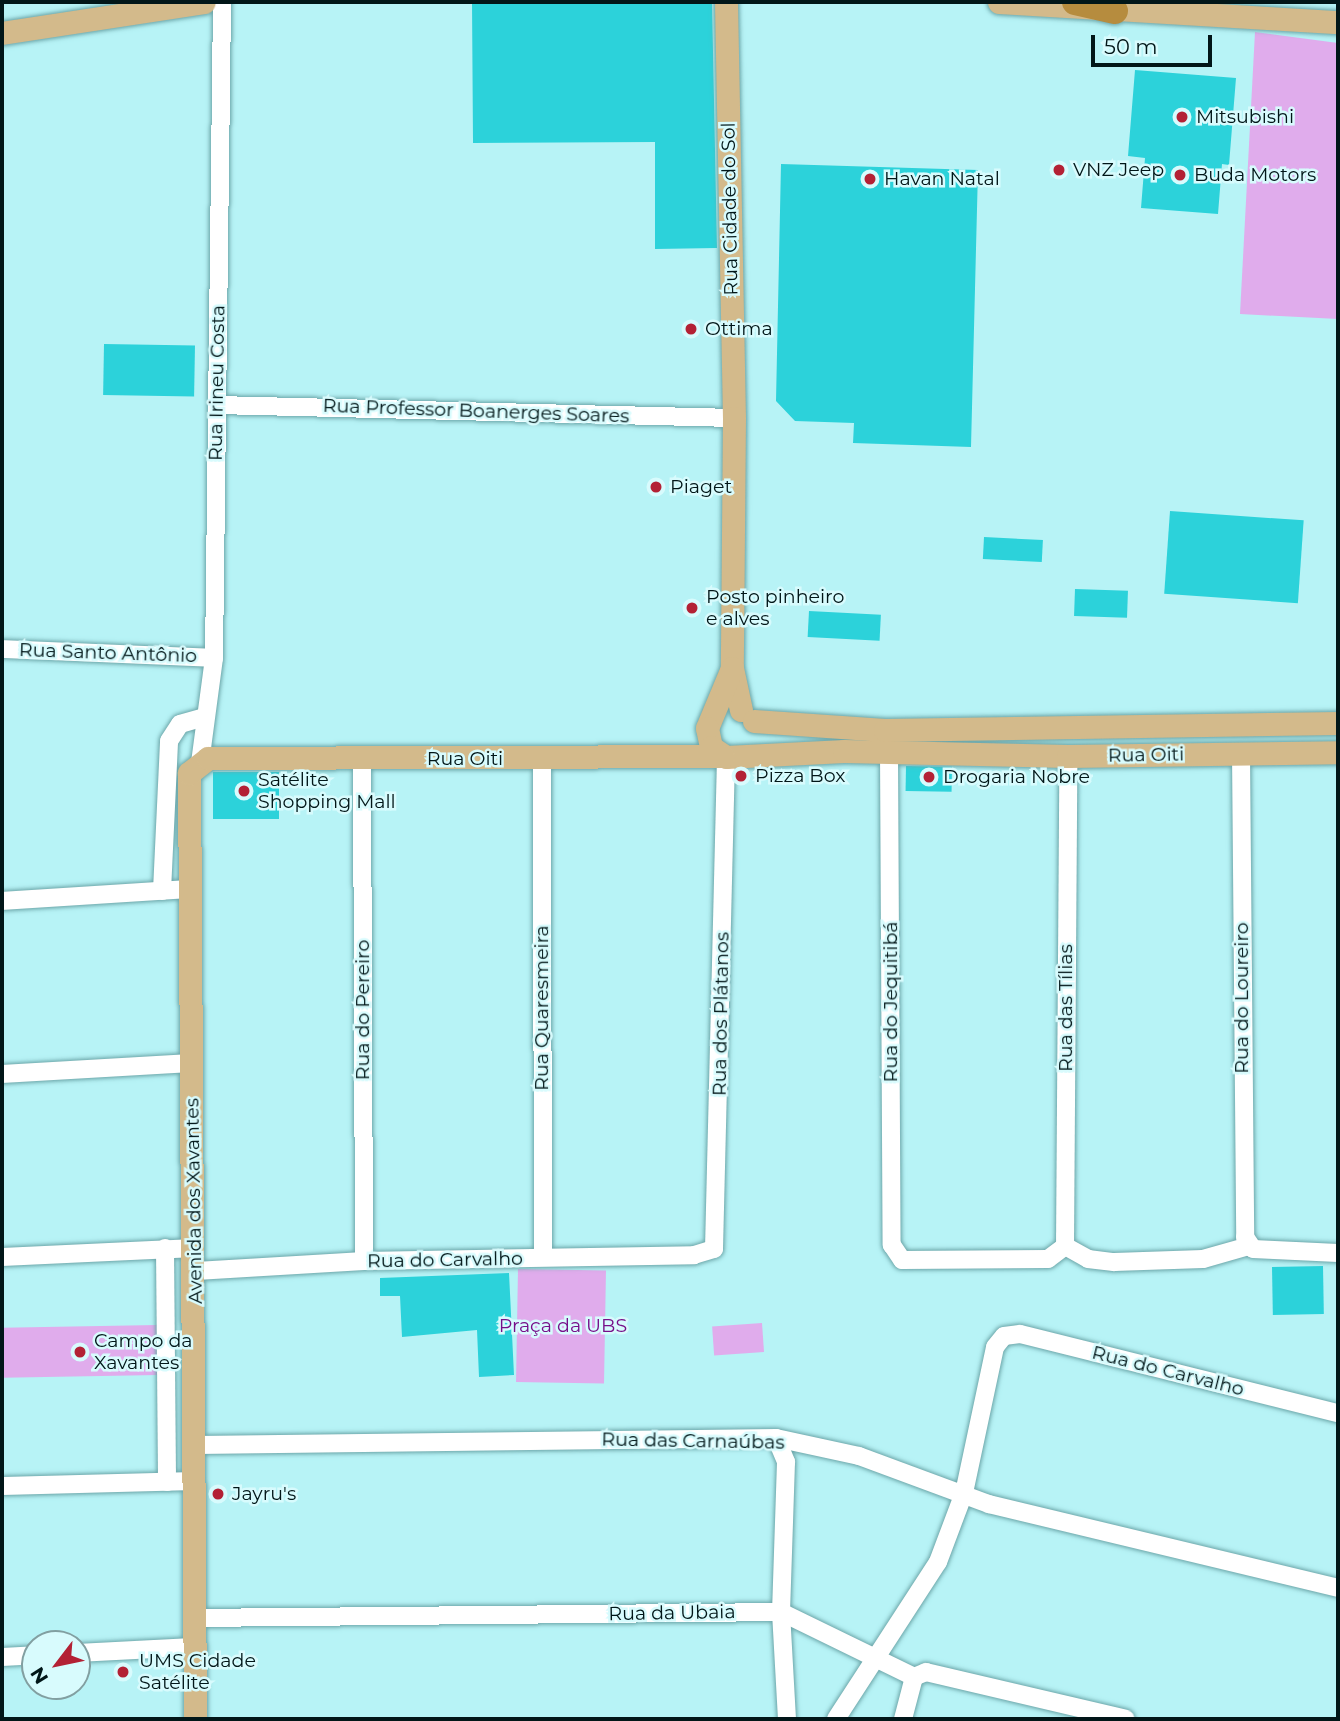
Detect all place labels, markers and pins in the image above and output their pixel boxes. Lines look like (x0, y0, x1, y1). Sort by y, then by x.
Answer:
place label: Mitsubishi (1196, 106, 1294, 128)
marker: Mitsubishi (1174, 109, 1190, 125)
place label: VNZ Jeep (1073, 159, 1164, 181)
marker: VNZ Jeep (1051, 162, 1067, 178)
place label: Buda Motors (1194, 164, 1316, 186)
marker: Buda Motors (1172, 167, 1188, 183)
place label: Havan Natal (884, 168, 1000, 190)
marker: Havan Natal (862, 171, 878, 187)
place label: Ottima (705, 318, 773, 340)
marker: Ottima (683, 321, 699, 337)
place label: Piaget (670, 476, 732, 498)
marker: Piaget (648, 479, 664, 495)
place label: Posto pinheiro e alves (706, 586, 844, 630)
marker: Posto pinheiro e alves (684, 600, 700, 616)
place label: Pizza Box (755, 765, 845, 787)
place label: Drogaria Nobre (943, 766, 1090, 788)
marker: Pizza Box (733, 768, 749, 784)
place label: Satélite Shopping Mall (258, 769, 396, 813)
marker: Drogaria Nobre (921, 769, 937, 785)
marker: Satélite Shopping Mall (236, 783, 252, 799)
place label: Campo da Xavantes (94, 1330, 193, 1374)
marker: Campo da Xavantes (72, 1344, 88, 1360)
place label: Jayru's (232, 1483, 296, 1505)
marker: Jayru's (210, 1486, 226, 1502)
place label: UMS Cidade Satélite (139, 1650, 256, 1694)
marker: UMS Cidade Satélite (113, 1662, 133, 1682)

